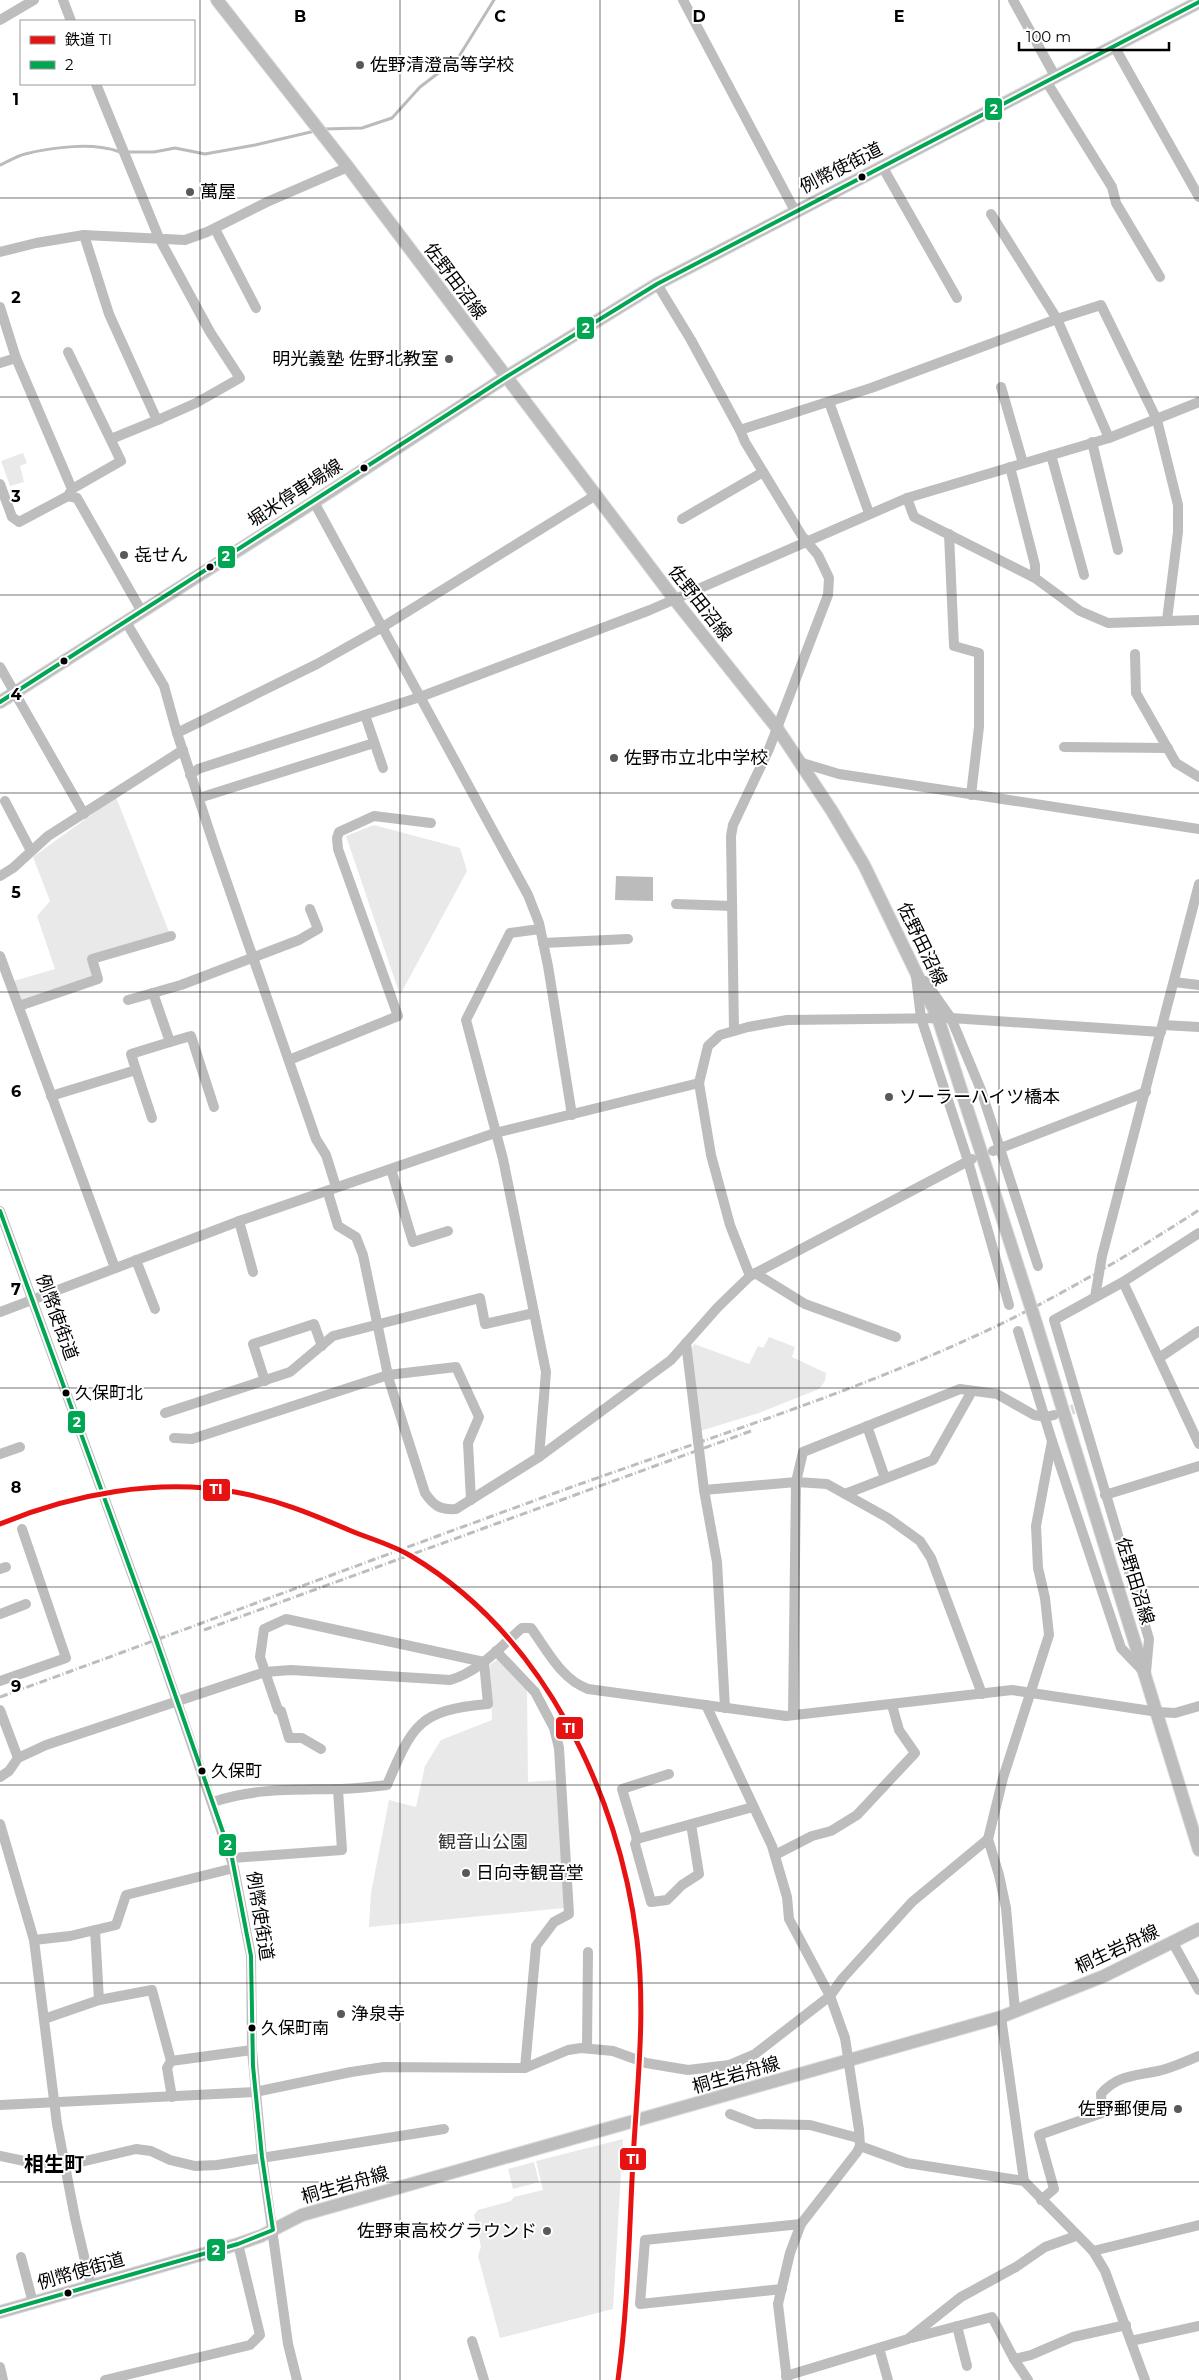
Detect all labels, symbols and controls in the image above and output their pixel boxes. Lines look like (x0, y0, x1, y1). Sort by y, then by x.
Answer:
text: B (294, 7, 306, 26)
text: C (494, 7, 506, 26)
text: D (692, 7, 706, 26)
text: E (894, 7, 904, 26)
legend (20, 20, 195, 85)
scale bar (1019, 20, 1169, 52)
text: 100 m (1026, 27, 1071, 46)
text: 鉄道 TI (65, 30, 112, 49)
place label: 佐野清澄高等学校 (370, 54, 514, 76)
text: 2 (65, 55, 74, 74)
marker: 佐野清澄高等学校 (354, 59, 366, 71)
text: 1 (13, 90, 19, 109)
line badge: 2 (984, 97, 1003, 121)
text: 2 (990, 100, 998, 118)
street label: 例幣使街道 (796, 138, 886, 198)
unlabelled marker (857, 172, 867, 182)
place label: 萬屋 (200, 181, 236, 203)
marker: 萬屋 (184, 186, 196, 198)
street label: 佐野田沼線 (419, 238, 491, 324)
text: 2 (11, 288, 21, 307)
line badge: 2 (576, 316, 595, 340)
text: 2 (582, 319, 590, 337)
place label: 明光義塾 佐野北教室 (272, 348, 439, 370)
marker: 明光義塾 佐野北教室 (443, 353, 455, 365)
street label: 堀米停車場線 (244, 454, 346, 532)
unlabelled marker (359, 463, 369, 473)
text: 3 (10, 487, 21, 506)
place label: 㐂せん (134, 544, 188, 566)
line badge: 2 (217, 545, 236, 569)
text: 2 (222, 547, 230, 565)
marker: 㐂せん (118, 549, 130, 561)
street label: 佐野田沼線 (664, 561, 736, 645)
unlabelled marker (205, 562, 215, 572)
unlabelled marker (59, 656, 69, 666)
text: 4 (10, 685, 22, 704)
place label: 佐野市立北中学校 (624, 747, 768, 769)
marker: 佐野市立北中学校 (608, 752, 620, 764)
text: 5 (11, 883, 21, 902)
street label: 佐野田沼線 (892, 899, 952, 989)
text: 6 (11, 1082, 21, 1101)
place label: ソーラーハイツ橋本 (899, 1086, 1060, 1108)
marker: ソーラーハイツ橋本 (883, 1091, 895, 1103)
street label: 例幣使街道 (31, 1271, 83, 1363)
text: 7 (11, 1280, 21, 1299)
place label: 久保町北 (75, 1383, 143, 1403)
marker: 久保町北 (61, 1388, 71, 1398)
line badge: 2 (67, 1410, 86, 1434)
text: 2 (73, 1413, 81, 1431)
text: 8 (11, 1478, 21, 1497)
line badge: TI (202, 1478, 231, 1502)
text: TI (209, 1480, 223, 1498)
street label: 佐野田沼線 (1111, 1535, 1159, 1627)
text: 9 (11, 1677, 21, 1696)
line badge: TI (555, 1716, 584, 1740)
text: TI (562, 1719, 576, 1737)
place label: 久保町 (211, 1761, 262, 1781)
marker: 久保町 (197, 1766, 207, 1776)
park label: 観音山公園 (438, 1831, 528, 1853)
line badge: 2 (218, 1833, 237, 1857)
text: 2 (224, 1836, 232, 1854)
place label: 日向寺観音堂 (476, 1862, 584, 1884)
marker: 日向寺観音堂 (460, 1867, 472, 1879)
street label: 例幣使街道 (242, 1870, 278, 1962)
street label: 桐生岩舟線 (1072, 1920, 1162, 1978)
place label: 浄泉寺 (351, 2003, 405, 2025)
marker: 浄泉寺 (335, 2008, 347, 2020)
place label: 久保町南 (261, 2018, 329, 2038)
marker: 久保町南 (247, 2023, 257, 2033)
street label: 桐生岩舟線 (690, 2052, 782, 2098)
place label: 佐野郵便局 (1078, 2098, 1168, 2120)
marker: 佐野郵便局 (1172, 2103, 1184, 2115)
line badge: TI (619, 2147, 647, 2171)
text: TI (626, 2150, 640, 2168)
district label: 相生町 (24, 2152, 84, 2176)
street label: 桐生岩舟線 (299, 2162, 391, 2208)
place label: 佐野東高校グラウンド (357, 2220, 537, 2242)
marker: 佐野東高校グラウンド (541, 2225, 553, 2237)
line badge: 2 (206, 2238, 226, 2262)
text: 2 (212, 2241, 220, 2259)
street label: 例幣使街道 (35, 2248, 127, 2294)
unlabelled marker (63, 2288, 73, 2298)

